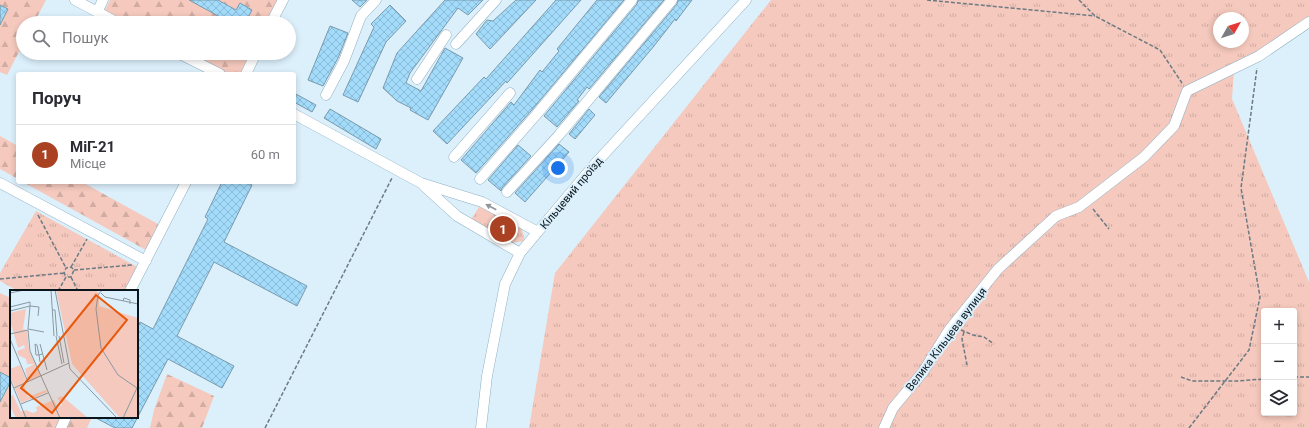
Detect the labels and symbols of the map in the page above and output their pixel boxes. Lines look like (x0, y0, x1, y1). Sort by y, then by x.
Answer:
north arrow (1213, 12, 1249, 48)
street label: Кільцевий проїзд (538, 154, 605, 232)
your location (548, 158, 568, 178)
one-way arrow (485, 204, 497, 210)
pin: 1 (490, 214, 516, 244)
street label: Велика Кільцева вулиця (903, 285, 990, 394)
inset map (10, 290, 138, 418)

